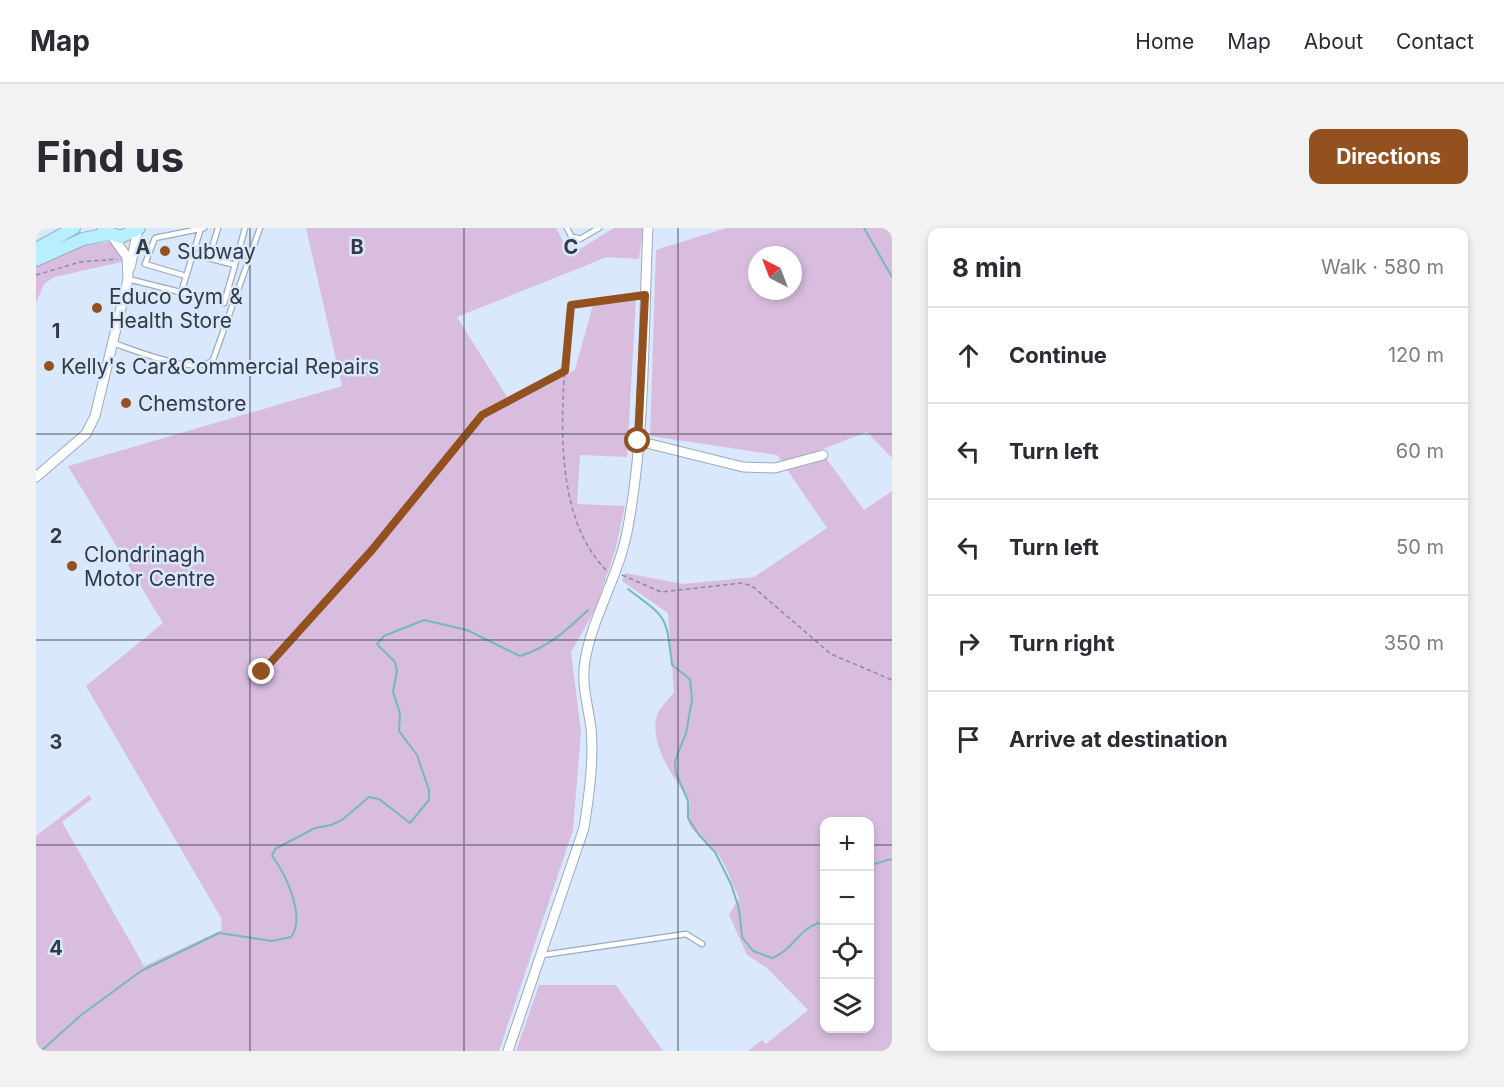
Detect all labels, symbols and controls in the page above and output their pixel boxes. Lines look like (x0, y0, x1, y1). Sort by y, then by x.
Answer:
text: Map (30, 24, 90, 58)
text: Home (1135, 29, 1194, 54)
text: Map (1227, 29, 1271, 54)
text: About (1304, 29, 1363, 54)
text: Contact (1396, 29, 1474, 54)
button: Directions (1309, 129, 1468, 184)
text: Find us (36, 131, 184, 182)
text: A (136, 235, 151, 259)
text: B (350, 235, 364, 259)
text: C (564, 235, 578, 259)
place label: Subway (177, 239, 256, 264)
marker: Subway (158, 244, 172, 258)
north arrow (748, 246, 802, 300)
text: 8 min (952, 252, 1022, 283)
text: Walk · 580 m (1321, 255, 1444, 279)
place label: Educo Gym & Health Store (109, 284, 243, 333)
marker: Educo Gym & Health Store (90, 301, 104, 315)
text: 1 (52, 319, 60, 343)
icon: ahead (952, 339, 985, 372)
text: Continue (1009, 342, 1107, 368)
text: 120 m (1388, 343, 1444, 367)
place label: Kelly's Car&Commercial Repairs (61, 354, 379, 379)
marker: Kelly's Car&Commercial Repairs (42, 359, 56, 373)
place label: Chemstore (138, 391, 247, 416)
marker: Chemstore (119, 396, 133, 410)
route start (624, 427, 650, 453)
icon: left (952, 435, 985, 468)
text: Turn left (1009, 438, 1099, 464)
text: 60 m (1396, 439, 1444, 463)
text: 2 (50, 524, 62, 548)
icon: left (952, 531, 985, 564)
text: Turn left (1009, 534, 1099, 560)
text: 50 m (1396, 535, 1444, 559)
place label: Clondrinagh Motor Centre (84, 542, 215, 591)
marker: Clondrinagh Motor Centre (65, 559, 79, 573)
icon: right (952, 627, 985, 660)
text: Turn right (1009, 630, 1115, 656)
text: 350 m (1384, 631, 1444, 655)
route end (248, 658, 274, 684)
icon: arrive (952, 723, 985, 756)
text: Arrive at destination (1009, 726, 1228, 752)
text: 3 (50, 730, 62, 754)
map controls (820, 817, 874, 1033)
button: + (820, 817, 874, 871)
button: − (820, 871, 874, 925)
button: locate (820, 925, 874, 979)
text: 4 (49, 936, 63, 960)
button: layers (820, 979, 874, 1033)

